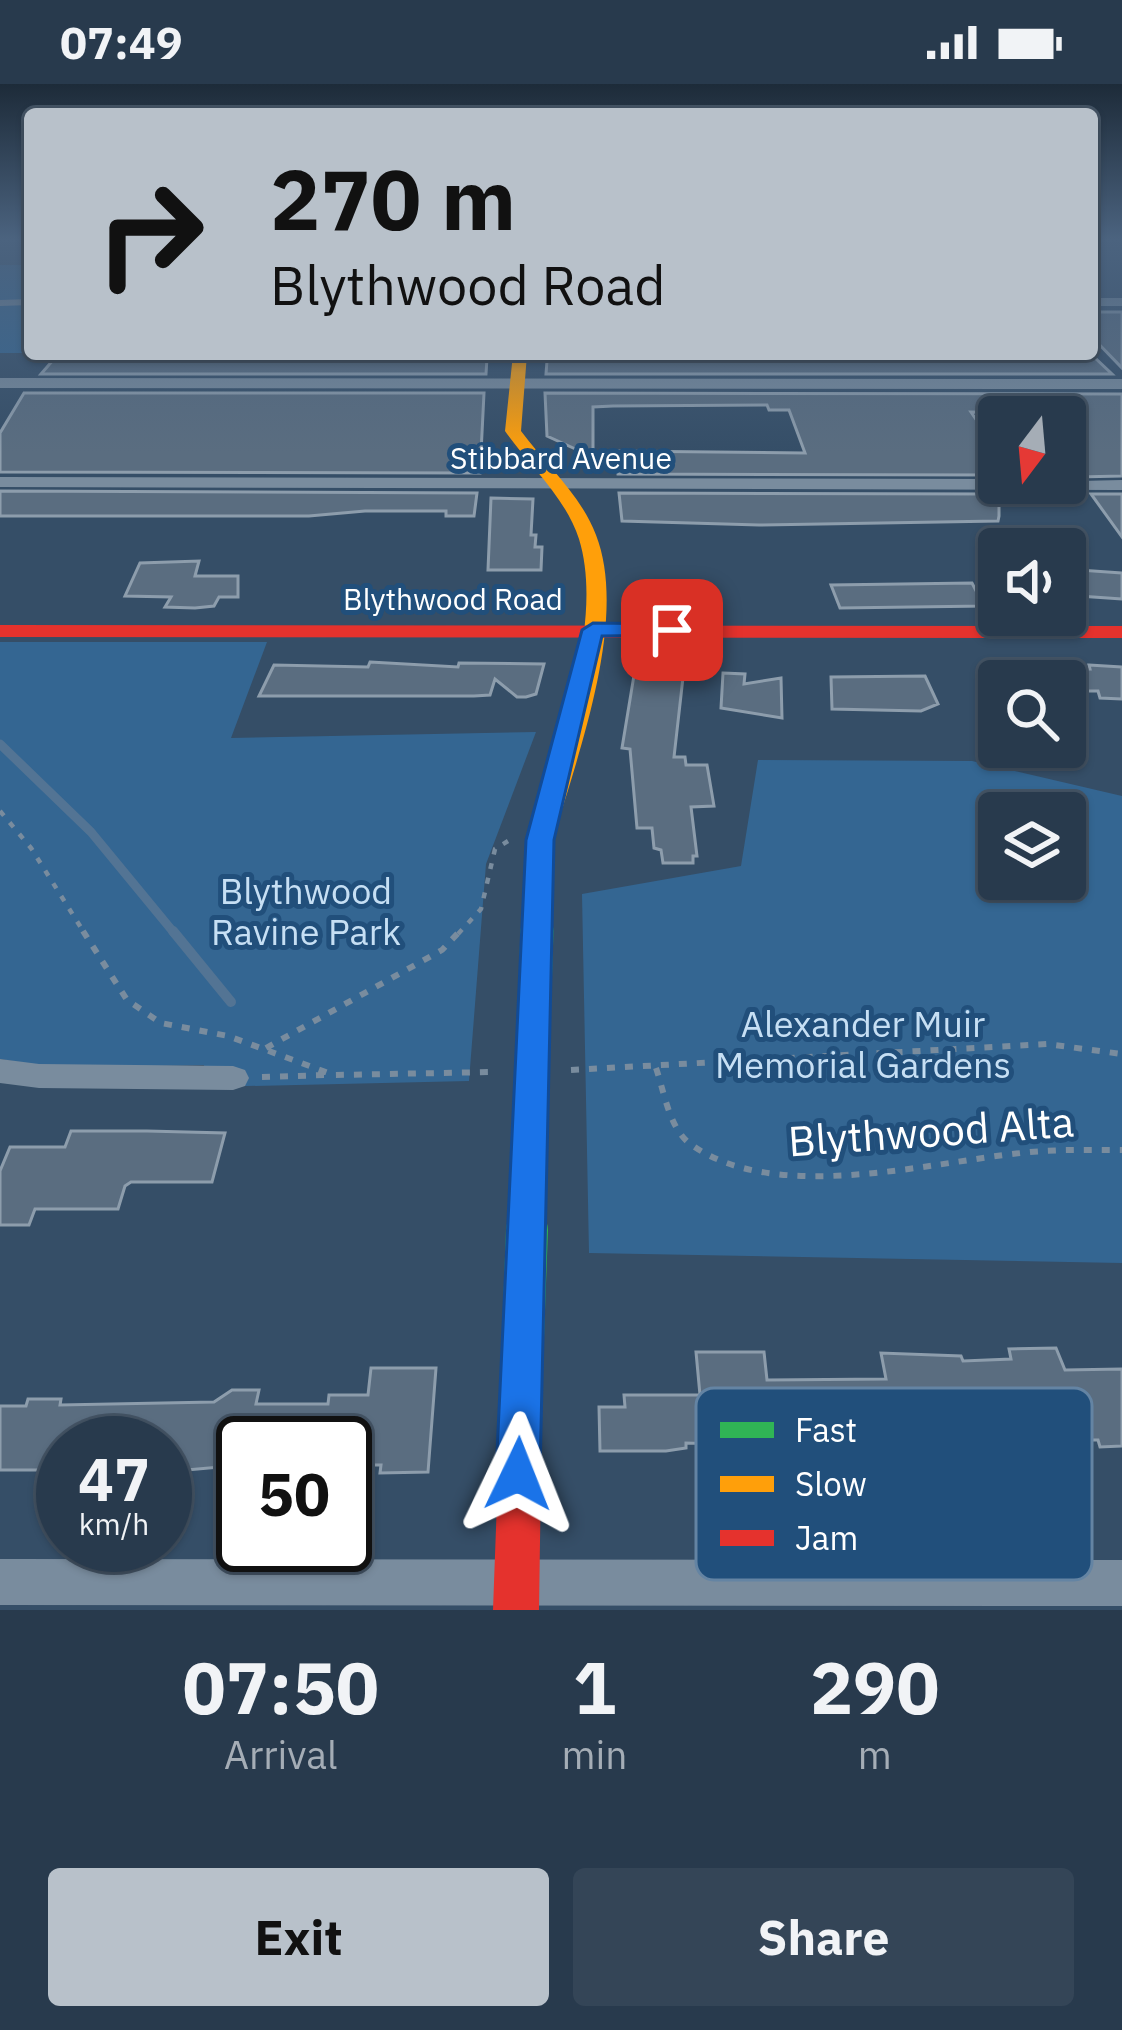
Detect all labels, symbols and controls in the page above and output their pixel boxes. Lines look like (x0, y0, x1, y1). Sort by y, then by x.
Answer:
text: 07:49 (60, 13, 183, 71)
text: 270 m (270, 144, 516, 253)
icon: right (72, 156, 228, 312)
text: Blythwood Road (270, 250, 666, 320)
north arrow (978, 396, 1086, 504)
map controls (978, 396, 1086, 900)
street label: Stibbard Avenue (450, 438, 672, 477)
button: sound (978, 528, 1086, 636)
street label: Blythwood Road (343, 579, 563, 618)
pin (621, 579, 723, 681)
icon: arrive (639, 597, 705, 663)
button: search (978, 660, 1086, 768)
button: layers (978, 792, 1086, 900)
park label: Blythwood Ravine Park (211, 867, 401, 955)
park label: Alexander Muir Memorial Gardens (715, 1000, 1011, 1088)
street label: Blythwood Alta (786, 1094, 1076, 1168)
legend (696, 1388, 1092, 1580)
text: Fast (795, 1408, 857, 1451)
position arrow (455, 1411, 581, 1537)
speed limit sign: 50 (216, 1416, 372, 1572)
text: 47 (78, 1439, 150, 1518)
text: Slow (795, 1462, 867, 1505)
text: km/h (79, 1504, 149, 1543)
text: Jam (795, 1516, 858, 1559)
text: 07:50 (182, 1640, 379, 1734)
text: 1 (573, 1640, 616, 1734)
text: 290 (810, 1640, 940, 1734)
text: Arrival (224, 1729, 338, 1780)
text: min (562, 1729, 627, 1780)
text: m (858, 1729, 892, 1780)
button: Exit (48, 1868, 549, 2006)
button: Share (573, 1868, 1074, 2006)

